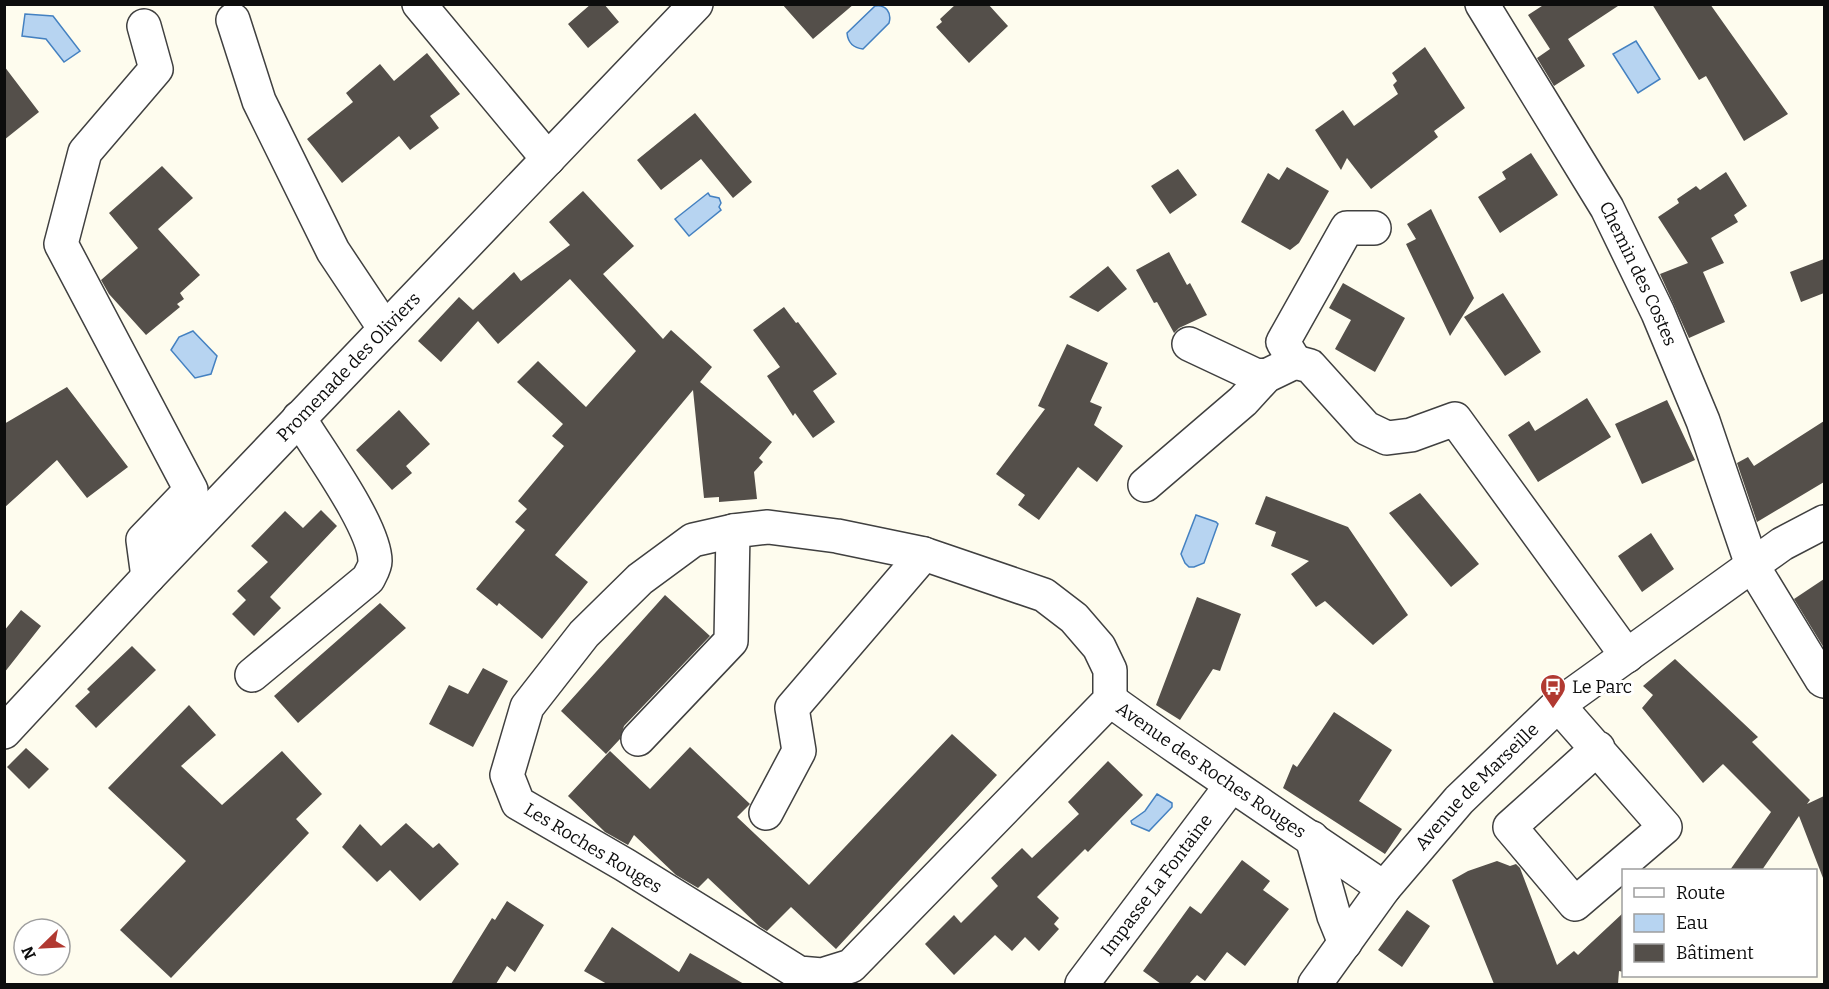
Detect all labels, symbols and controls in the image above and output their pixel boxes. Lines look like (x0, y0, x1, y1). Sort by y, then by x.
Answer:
street label: Chemin des Costes (1595, 197, 1681, 349)
street label: Promenade des Oliviers (272, 288, 425, 446)
bus stop icon: Le Parc (1538, 672, 1568, 710)
place label: Le Parc (1572, 676, 1632, 698)
street label: Avenue des Roches Rouges (1112, 697, 1310, 843)
street label: Avenue de Marseille (1410, 718, 1543, 854)
street label: Les Roches Rouges (520, 798, 666, 898)
street label: Impasse La Fontaine (1096, 810, 1217, 960)
legend (1622, 869, 1817, 977)
text: Route (1676, 882, 1725, 904)
text: Eau (1676, 912, 1708, 934)
north arrow (12, 917, 72, 977)
text: Bâtiment (1676, 942, 1754, 964)
text: N (18, 943, 40, 962)

